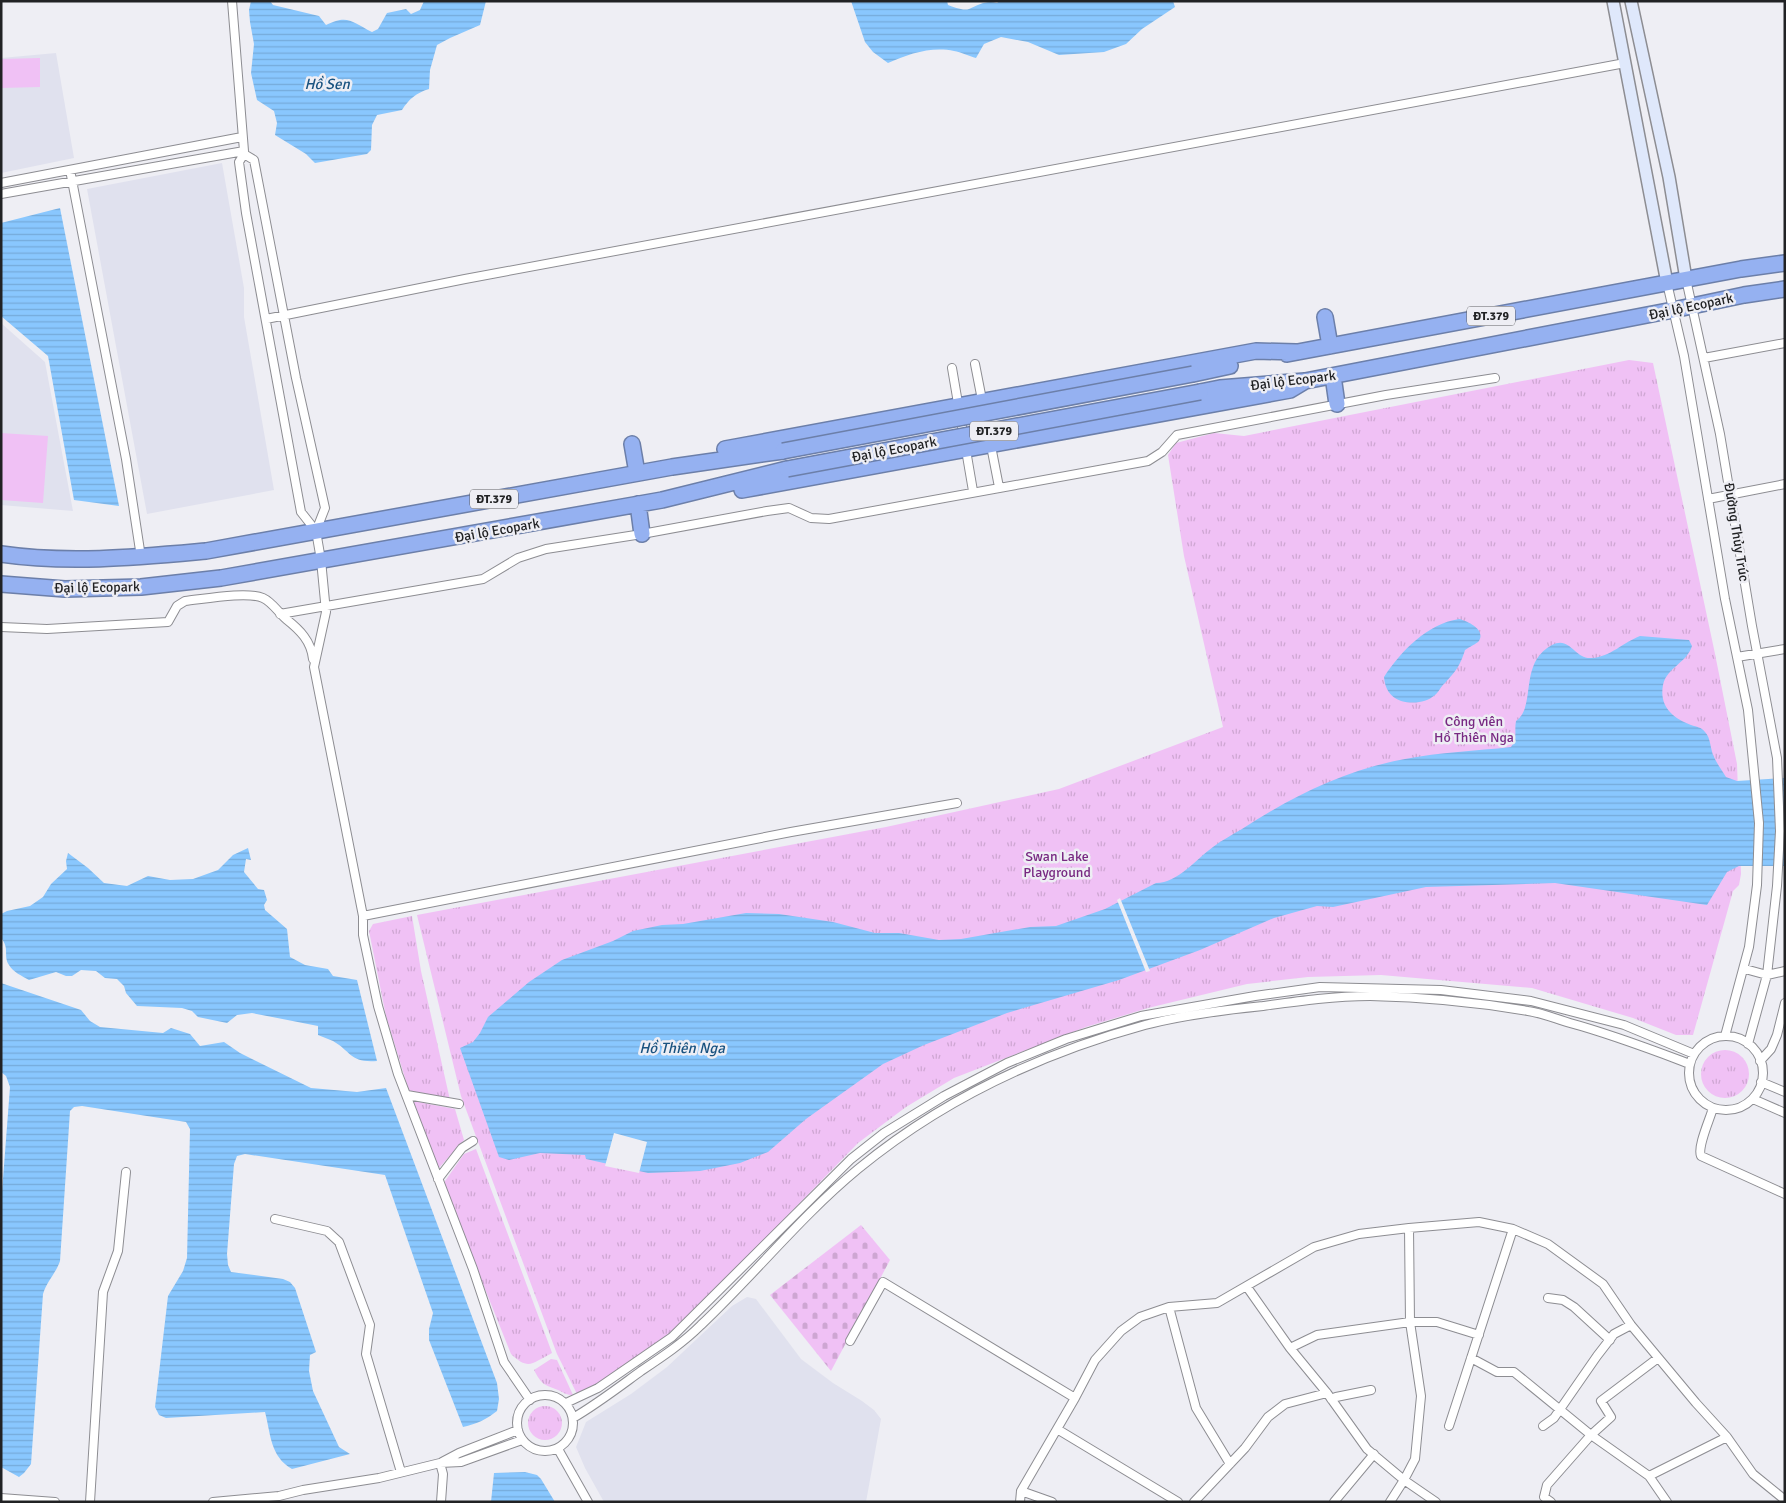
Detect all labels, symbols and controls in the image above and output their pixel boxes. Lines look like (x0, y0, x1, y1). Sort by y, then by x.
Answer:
water label: Hồ Sen (304, 75, 350, 93)
street label: Đại lộ Ecopark (1647, 289, 1735, 324)
road number: ĐT.379 (1467, 306, 1515, 326)
street label: Đại lộ Ecopark (1249, 367, 1337, 394)
road number: ĐT.379 (970, 422, 1018, 441)
street label: Đại lộ Ecopark (850, 433, 938, 466)
street label: Đường Thủy Trúc (1720, 481, 1753, 583)
road number: ĐT.379 (470, 489, 518, 508)
street label: Đại lộ Ecopark (453, 515, 541, 546)
street label: Đại lộ Ecopark (54, 578, 140, 597)
park label: Công viên Hồ Thiên Nga (1434, 713, 1514, 746)
park label: Swan Lake Playground (1023, 848, 1091, 881)
water label: Hồ Thiên Nga (639, 1039, 725, 1057)

